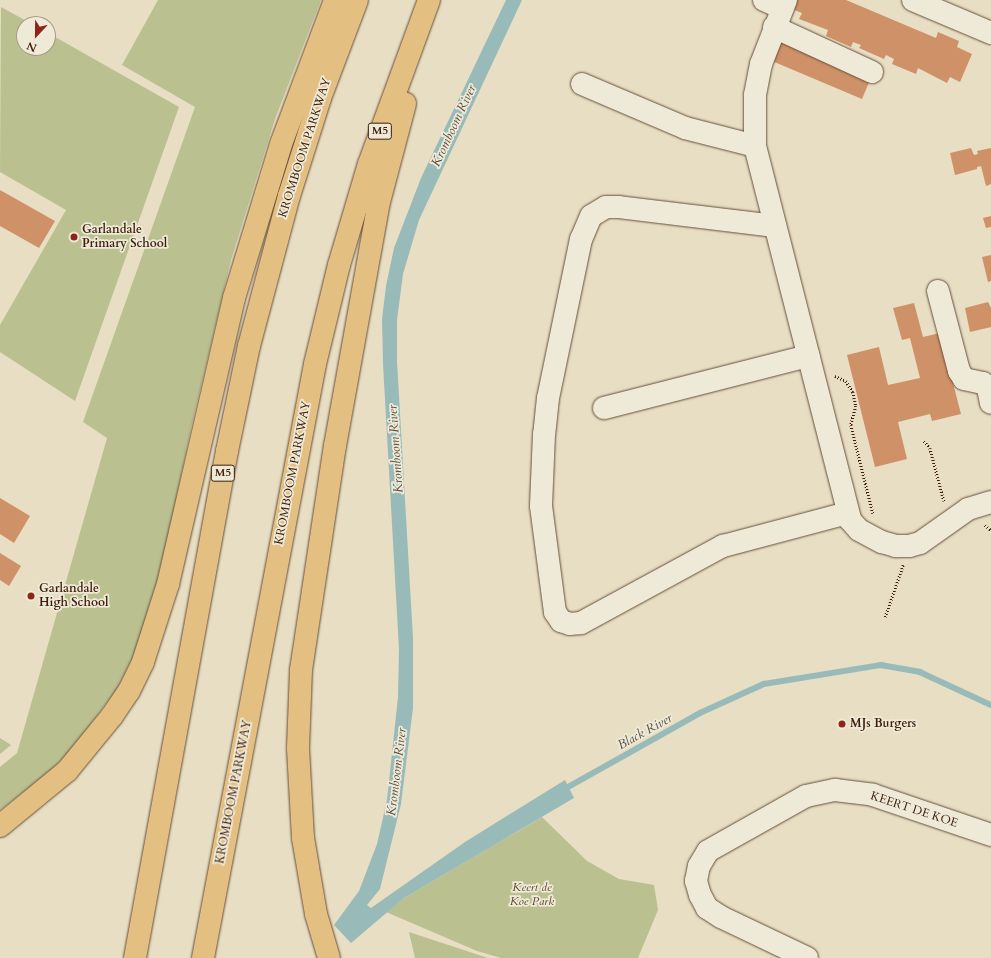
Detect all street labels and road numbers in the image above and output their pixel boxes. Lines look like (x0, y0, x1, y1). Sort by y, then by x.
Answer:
street label: KROMBOOM PARKWAY (276, 76, 334, 220)
road number: M5 (367, 122, 393, 140)
street label: KROMBOOM PARKWAY (272, 400, 314, 546)
road number: M5 (210, 464, 236, 482)
street label: KROMBOOM PARKWAY (213, 719, 255, 865)
street label: KEERT DE KOE (868, 789, 960, 831)

